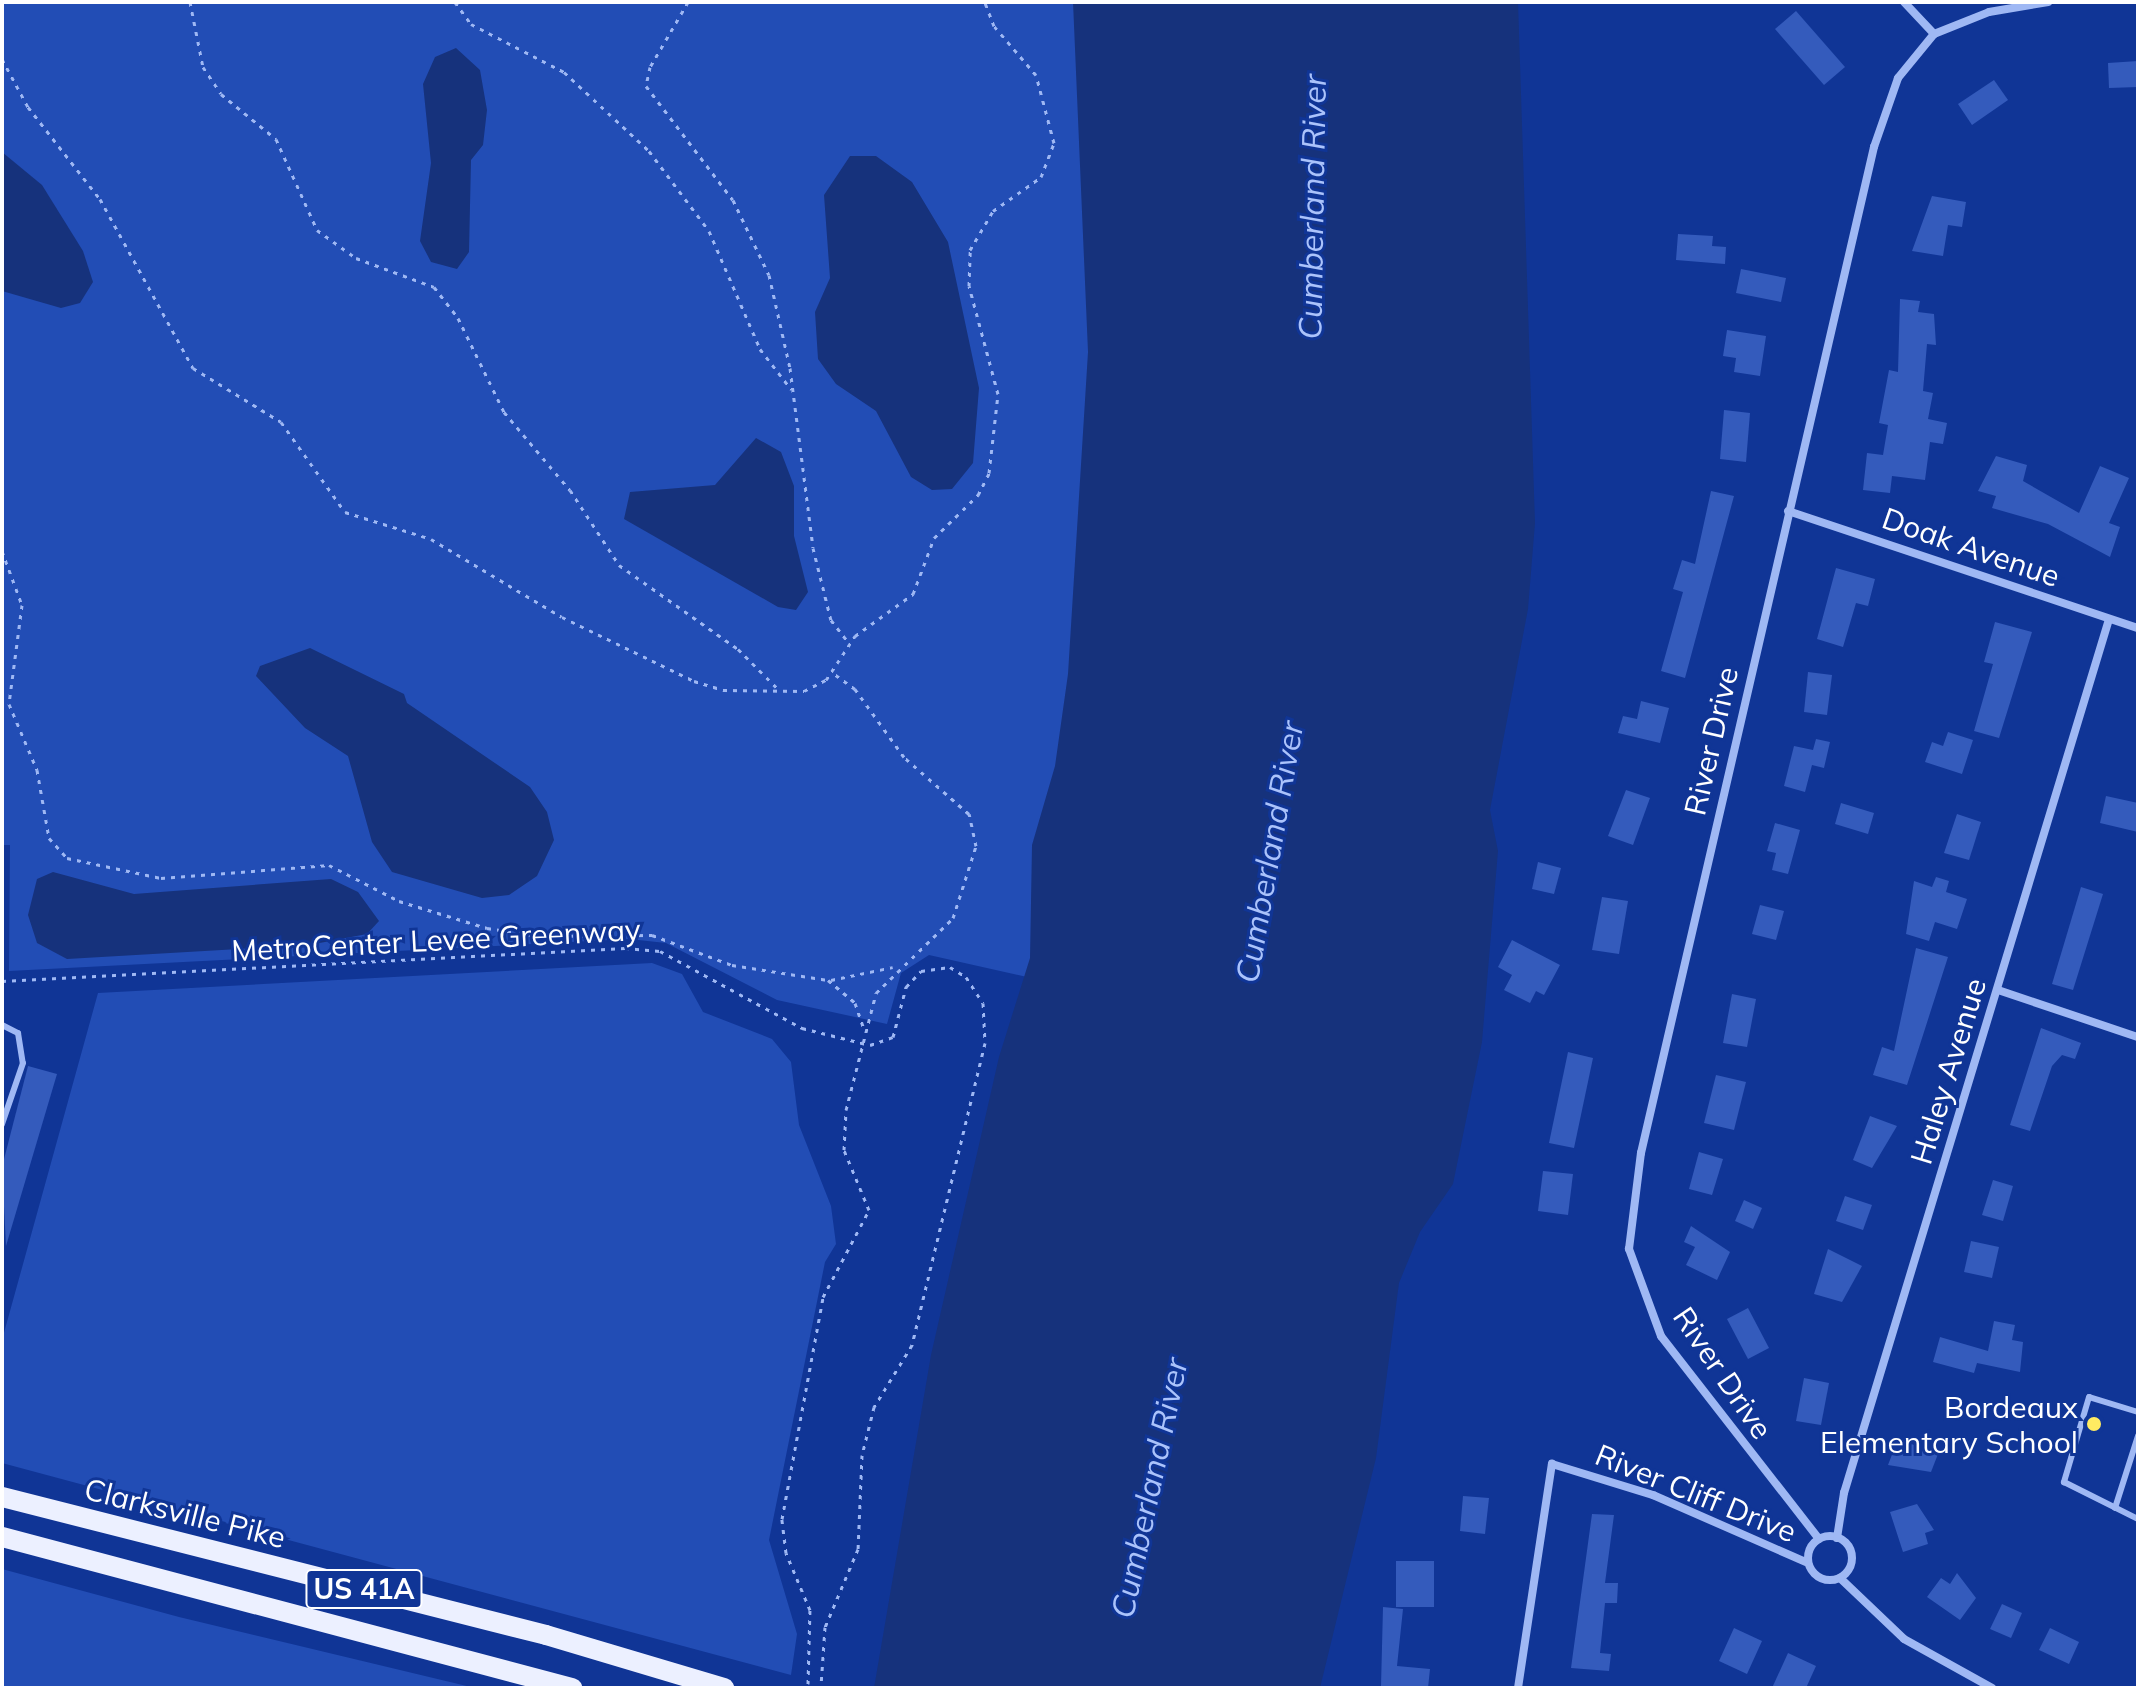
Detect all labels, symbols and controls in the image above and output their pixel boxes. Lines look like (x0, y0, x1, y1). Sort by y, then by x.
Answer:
water label: Cumberland River (1290, 74, 1334, 340)
street label: Doak Avenue (1878, 500, 2064, 594)
street label: River Drive (1676, 663, 1746, 819)
water label: Cumberland River (1227, 718, 1311, 986)
street label: MetroCenter Levee Greenway (230, 911, 642, 969)
street label: Haley Avenue (1903, 974, 1993, 1168)
street label: River Drive (1666, 1300, 1780, 1446)
water label: Cumberland River (1103, 1354, 1195, 1622)
place label: Bordeaux Elementary School (1820, 1389, 2078, 1460)
marker: Bordeaux Elementary School (2085, 1415, 2103, 1433)
street label: River Cliff Drive (1590, 1436, 1802, 1550)
street label: Clarksville Pike (81, 1471, 289, 1555)
road number: US 41A (304, 1565, 424, 1613)

